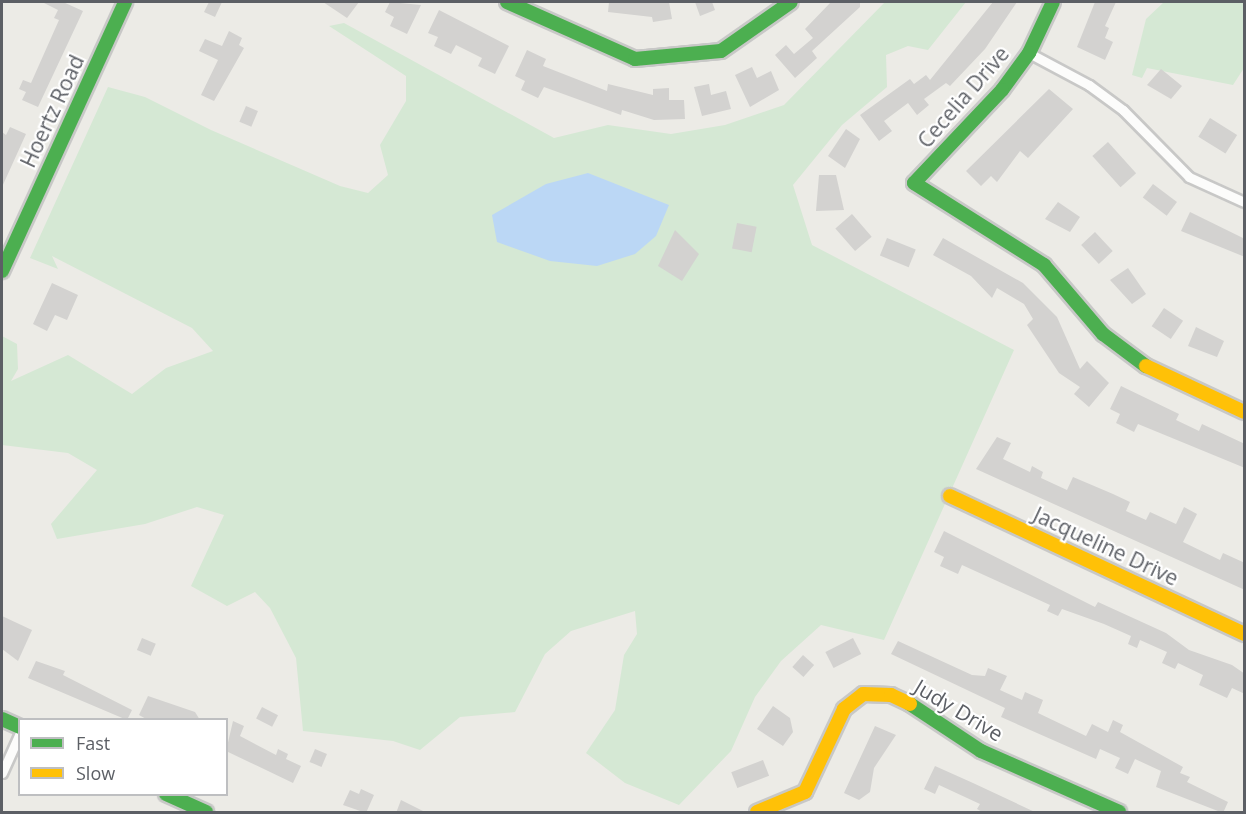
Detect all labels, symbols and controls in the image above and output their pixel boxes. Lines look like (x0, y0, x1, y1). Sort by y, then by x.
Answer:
street label: Cecelia Drive (912, 41, 1014, 153)
street label: Hoertz Road (15, 51, 89, 171)
street label: Jacqueline Drive (1030, 501, 1182, 591)
street label: Judy Drive (910, 674, 1008, 746)
legend (18, 718, 228, 796)
text: Fast (76, 731, 110, 755)
text: Slow (76, 761, 115, 785)

